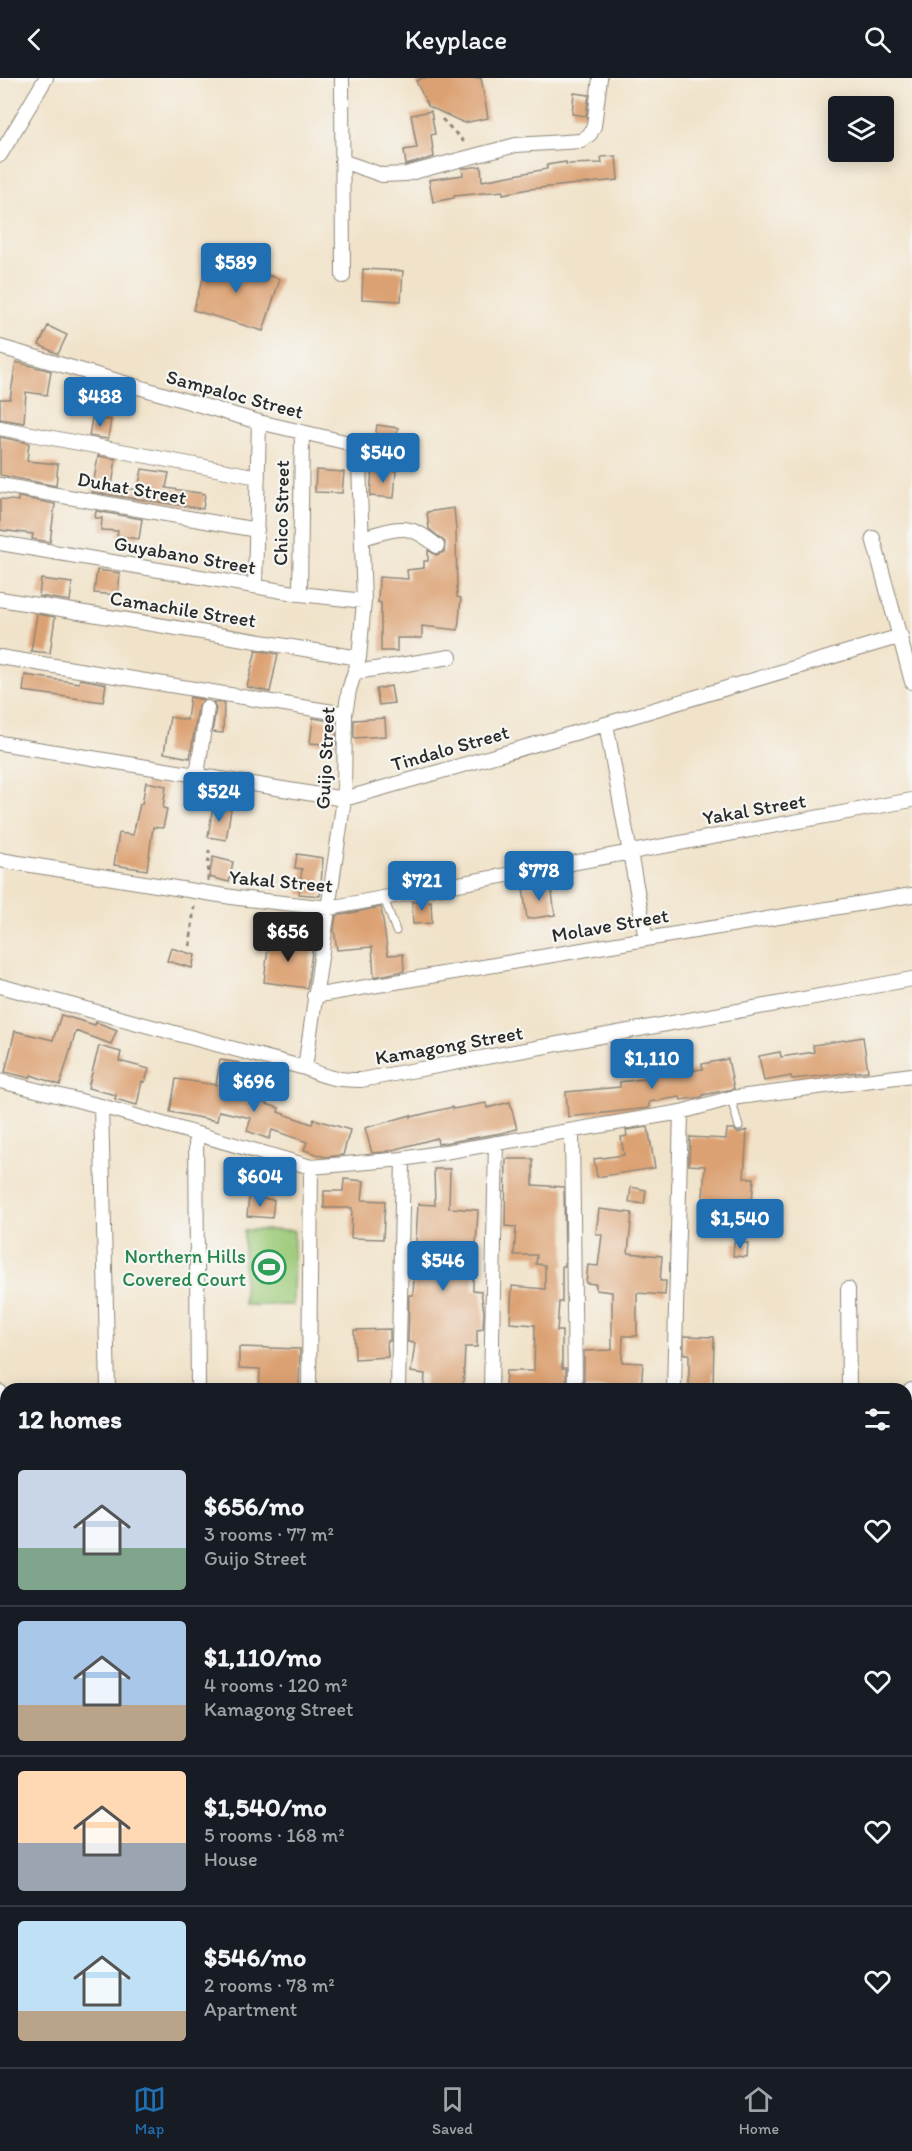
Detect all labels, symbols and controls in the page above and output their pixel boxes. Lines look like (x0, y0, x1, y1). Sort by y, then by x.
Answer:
icon: back (18, 23, 51, 56)
text: Keyplace (405, 23, 507, 56)
icon: search (861, 23, 894, 56)
map controls (828, 96, 894, 162)
button: layers (828, 96, 894, 162)
pin: $589 (200, 243, 272, 294)
text: $589 (215, 250, 257, 274)
street label: Sampaloc Street (164, 364, 306, 424)
pin: $488 (64, 377, 136, 428)
text: $488 (78, 384, 122, 408)
pin: $540 (347, 433, 419, 484)
text: $540 (361, 440, 405, 464)
street label: Chico Street (268, 459, 294, 566)
street label: Duhat Street (76, 467, 189, 509)
street label: Guyabano Street (112, 531, 258, 579)
street label: Camachile Street (108, 586, 258, 632)
street label: Guijo Street (310, 706, 340, 810)
street label: Tindalo Street (388, 720, 512, 776)
pin: $524 (183, 772, 255, 823)
text: $524 (197, 779, 241, 803)
street label: Yakal Street (701, 788, 808, 830)
pin: $778 (503, 851, 575, 902)
text: $778 (519, 858, 559, 882)
pin: $721 (386, 861, 458, 912)
street label: Yakal Street (228, 865, 334, 898)
text: $721 (402, 868, 442, 892)
street label: Molave Street (550, 903, 671, 947)
pin: $656 (252, 912, 324, 963)
text: $656 (267, 919, 309, 943)
street label: Kamagong Street (373, 1020, 525, 1070)
pin: $1,110 (603, 1039, 701, 1090)
text: $1,110 (624, 1046, 680, 1070)
pin: $696 (218, 1062, 290, 1113)
text: $696 (233, 1069, 275, 1093)
pin: $604 (224, 1157, 296, 1208)
text: $604 (237, 1164, 283, 1188)
pin: $1,540 (691, 1199, 789, 1250)
text: $1,540 (711, 1206, 770, 1230)
pin: $546 (407, 1241, 479, 1292)
place label: Northern Hills Covered Court (122, 1244, 247, 1291)
text: $546 (421, 1248, 465, 1272)
sports icon: Northern Hills Covered Court (251, 1249, 287, 1285)
text: 12 homes (18, 1403, 122, 1435)
icon: filters (861, 1403, 894, 1436)
text: $656/mo (204, 1490, 304, 1522)
icon: home (66, 1494, 138, 1566)
icon: heart (861, 1514, 894, 1547)
text: 3 rooms · 77 m² (204, 1522, 334, 1546)
text: Guijo Street (204, 1546, 307, 1570)
text: $1,110/mo (204, 1641, 322, 1673)
icon: home (66, 1645, 138, 1717)
icon: heart (861, 1665, 894, 1698)
text: 4 rooms · 120 m² (204, 1673, 347, 1697)
text: Kamagong Street (204, 1697, 354, 1721)
text: $1,540/mo (204, 1791, 327, 1823)
icon: home (66, 1795, 138, 1867)
icon: heart (861, 1815, 894, 1848)
text: 5 rooms · 168 m² (204, 1823, 345, 1847)
text: House (204, 1847, 258, 1871)
text: $546/mo (204, 1941, 306, 1973)
icon: home (66, 1945, 138, 2017)
icon: heart (861, 1965, 894, 1998)
text: 2 rooms · 78 m² (204, 1973, 335, 1997)
text: Apartment (204, 1997, 297, 2021)
tab: Map (133, 2083, 166, 2138)
tab: Saved (432, 2083, 473, 2138)
tab: Home (739, 2083, 779, 2138)

